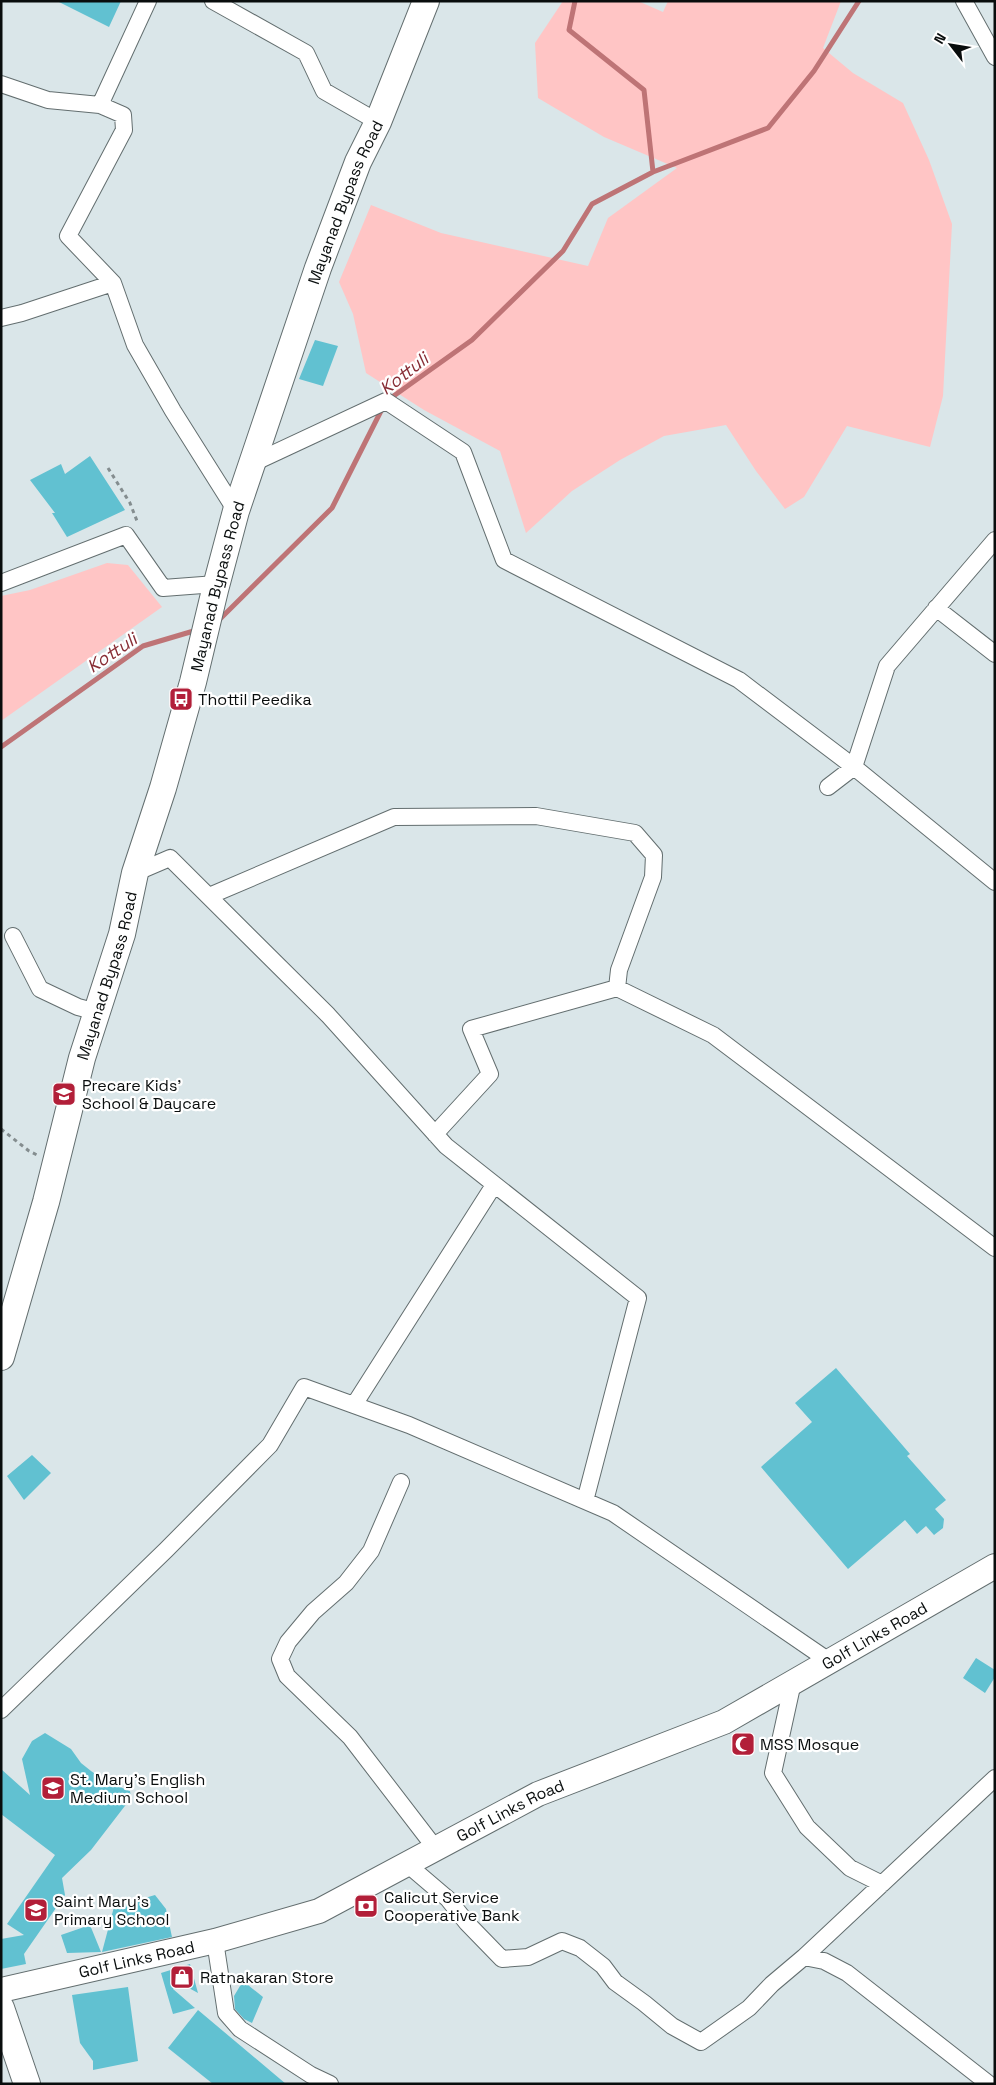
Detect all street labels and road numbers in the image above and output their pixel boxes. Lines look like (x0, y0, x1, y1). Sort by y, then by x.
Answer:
street label: Mayanad Bypass Road (303, 117, 388, 287)
street label: Mayanad Bypass Road (186, 498, 250, 674)
street label: Mayanad Bypass Road (72, 889, 142, 1063)
street label: Golf Links Road (818, 1597, 931, 1675)
street label: Golf Links Road (453, 1775, 567, 1847)
street label: Golf Links Road (77, 1936, 197, 1983)

